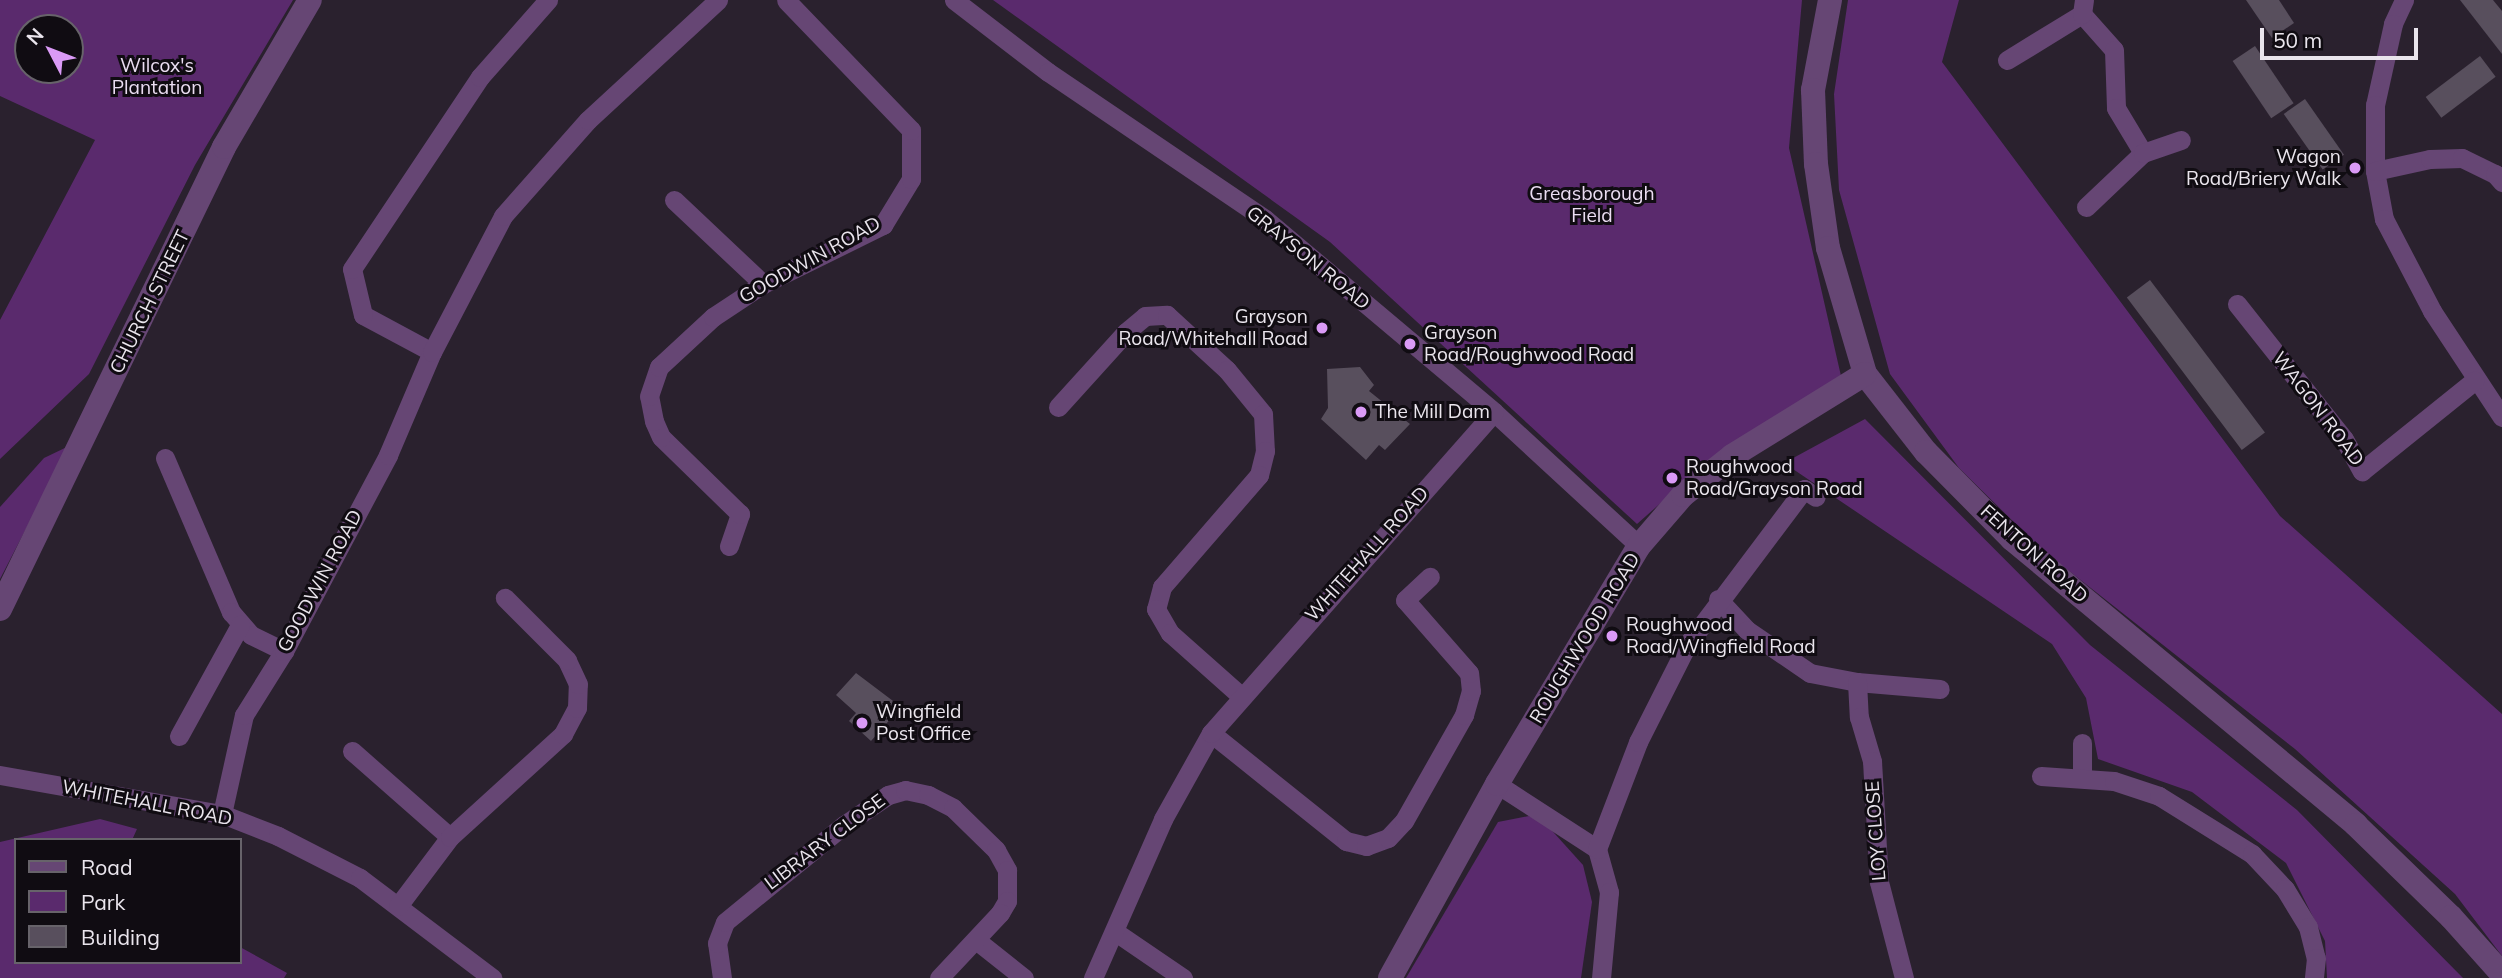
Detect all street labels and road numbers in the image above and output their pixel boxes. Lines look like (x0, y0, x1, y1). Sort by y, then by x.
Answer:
street label: GRAYSON ROAD (1242, 201, 1374, 315)
street label: GOODWIN ROAD (735, 212, 885, 308)
street label: CHURCH STREET (105, 227, 195, 377)
street label: WAGON ROAD (2268, 347, 2368, 471)
street label: WHITEHALL ROAD (1301, 482, 1433, 626)
street label: FENTON ROAD (1976, 500, 2092, 608)
street label: GOODWIN ROAD (273, 506, 367, 656)
street label: ROUGHWOOD ROAD (1525, 549, 1645, 727)
street label: WHITEHALL ROAD (60, 775, 234, 831)
street label: LOY CLOSE (1861, 780, 1891, 882)
street label: LIBRARY CLOSE (760, 789, 890, 895)

